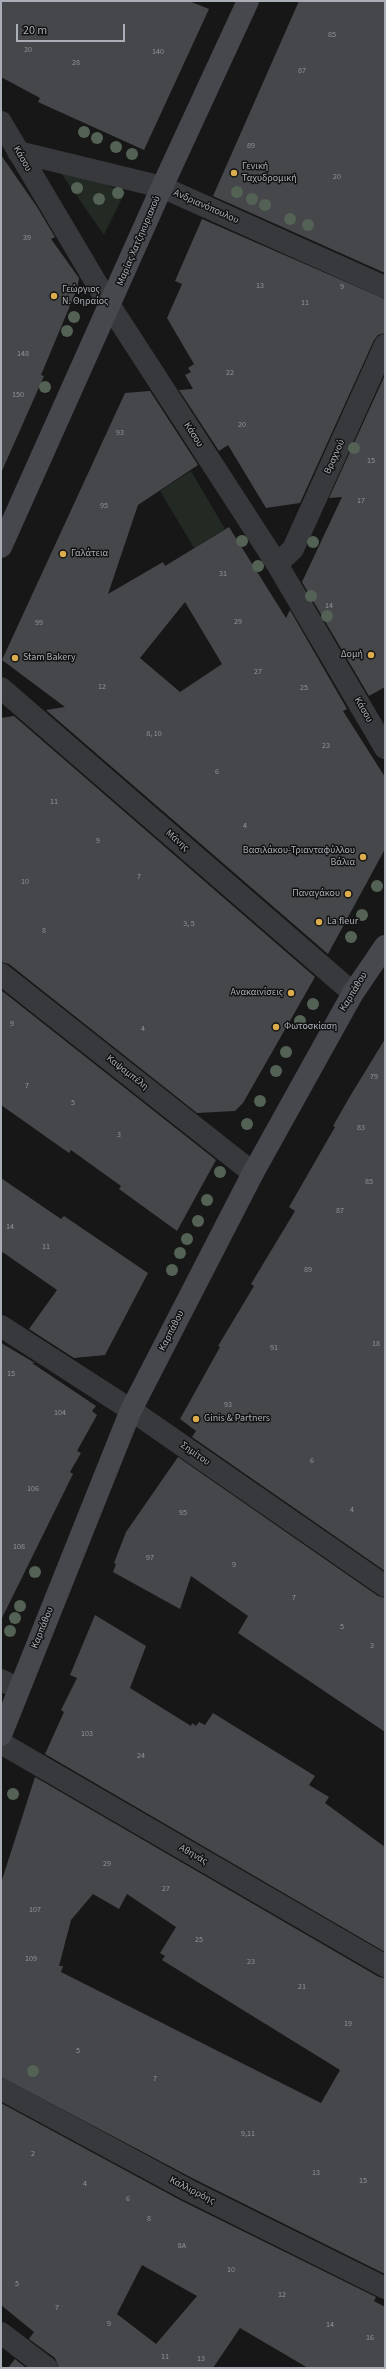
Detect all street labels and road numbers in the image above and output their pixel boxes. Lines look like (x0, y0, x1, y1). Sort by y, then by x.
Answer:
street label: Κάσου (10, 144, 34, 174)
street label: Ανδριανόπουλου (172, 187, 240, 227)
street label: Μαρίας Χατζηκυριακού (115, 194, 163, 288)
street label: Κάσου (181, 420, 205, 450)
street label: Βραχνού (322, 438, 348, 476)
street label: Κάσου (351, 695, 375, 725)
street label: Μάνης (163, 828, 191, 854)
street label: Καρπάθου (338, 970, 370, 1014)
street label: Καψαμπέλη (104, 1053, 150, 1093)
street label: Καρπάθου (157, 1309, 187, 1353)
street label: Σημίτου (178, 1439, 212, 1469)
street label: Καρπάθου (29, 1605, 57, 1651)
street label: Αθηνάς (177, 1842, 209, 1868)
street label: Καλλιρρόης (167, 2174, 217, 2208)

